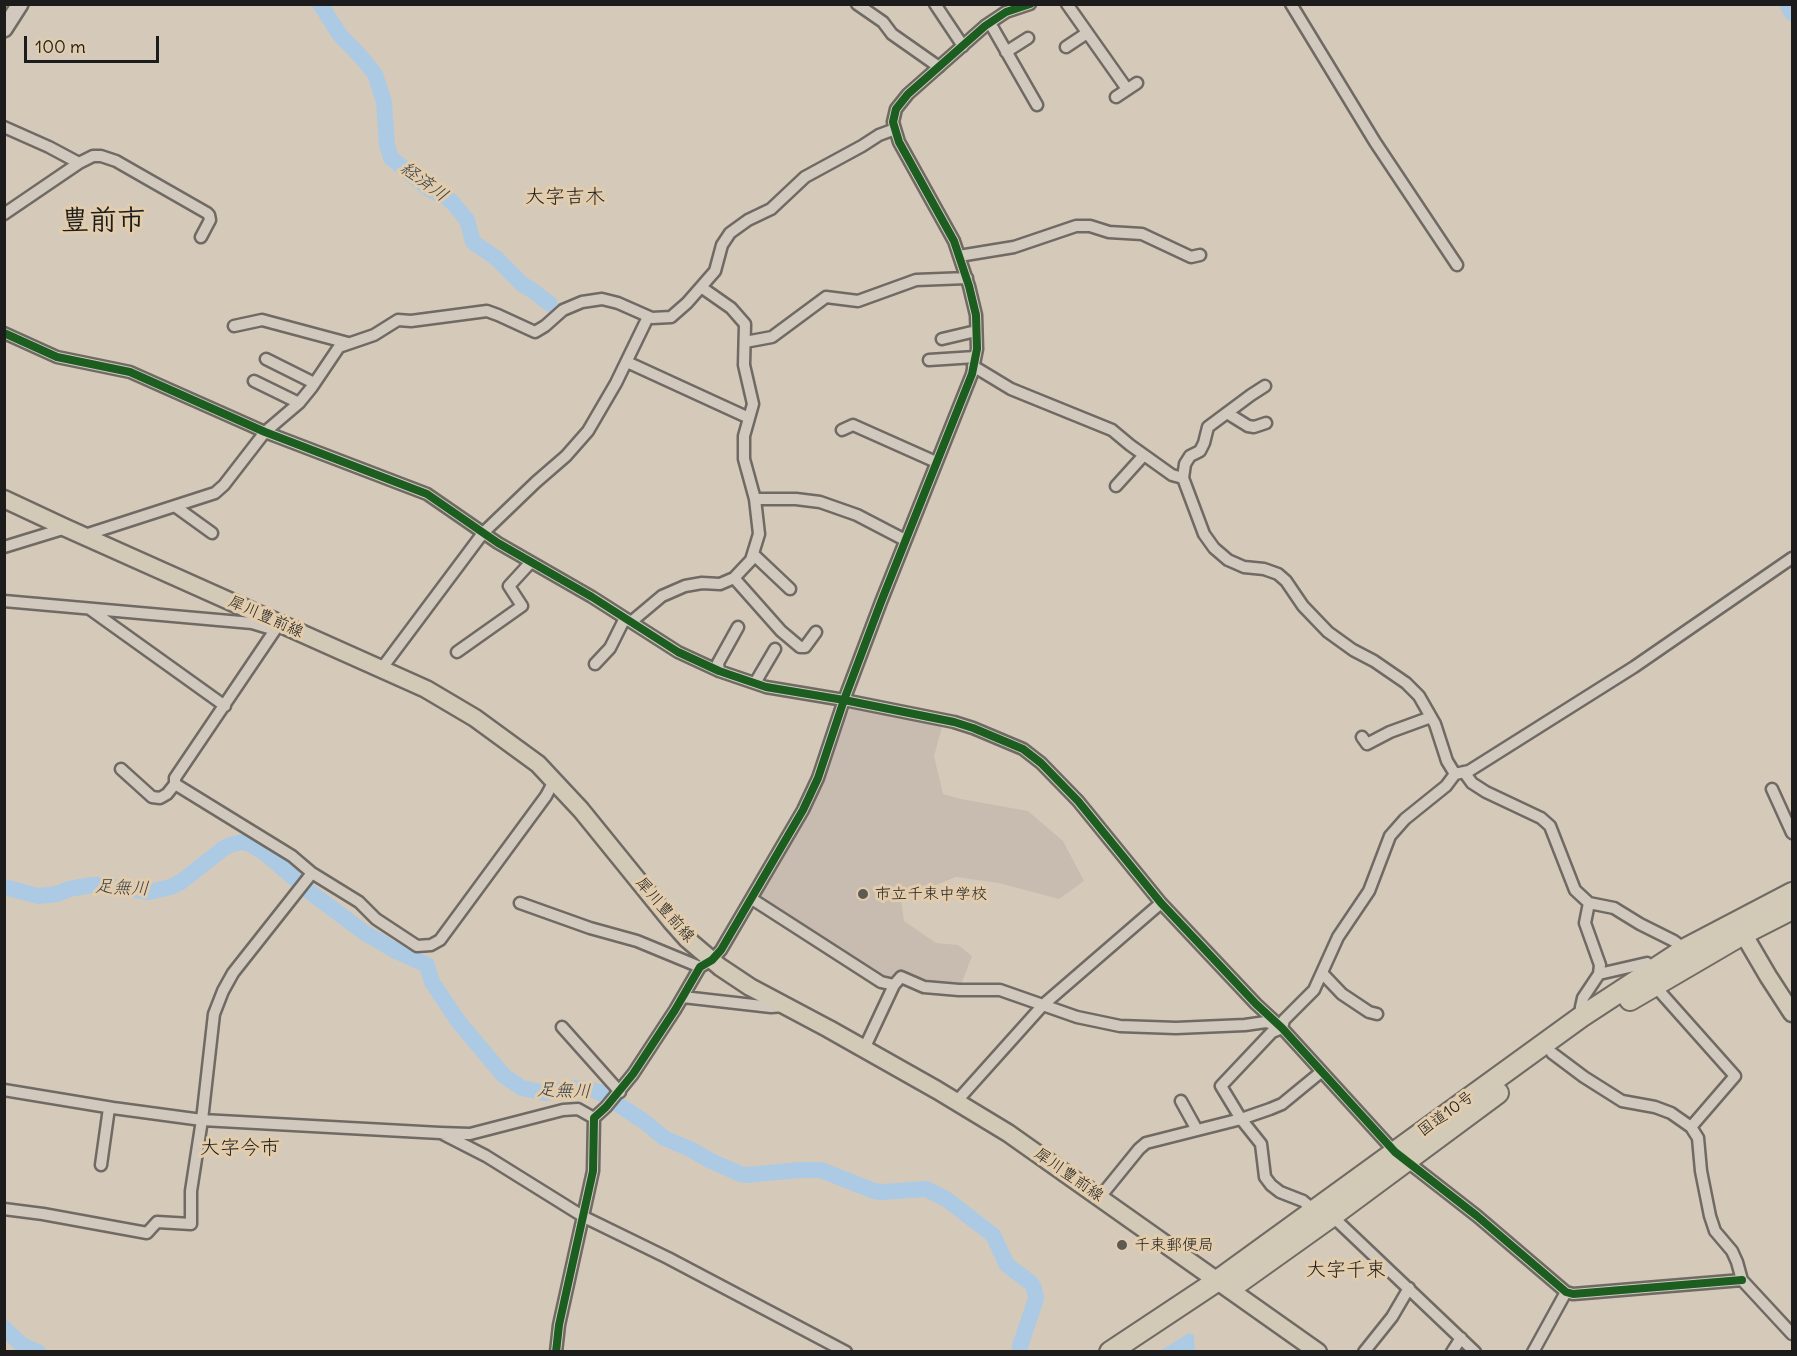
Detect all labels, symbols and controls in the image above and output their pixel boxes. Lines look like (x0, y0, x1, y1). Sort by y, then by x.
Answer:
scale bar (27, 24, 162, 62)
text: 100 m (35, 35, 86, 58)
water label: 経済川 (396, 157, 452, 207)
district label: 大字吉木 (525, 185, 605, 209)
district label: 豊前市 (61, 204, 145, 238)
street label: 犀川豊前線 (226, 592, 306, 642)
street label: 犀川豊前線 (632, 874, 698, 946)
water label: 足無川 (94, 876, 150, 900)
place label: 市立千束中学校 (875, 884, 987, 904)
marker: 市立千束中学校 (856, 887, 870, 901)
water label: 足無川 (537, 1079, 591, 1103)
street label: 国道10号 (1414, 1087, 1478, 1141)
district label: 大字今市 (200, 1136, 280, 1160)
street label: 犀川豊前線 (1031, 1144, 1107, 1206)
place label: 千束郵便局 (1134, 1235, 1214, 1255)
marker: 千束郵便局 (1115, 1238, 1129, 1252)
district label: 大字千束 (1306, 1258, 1386, 1282)

